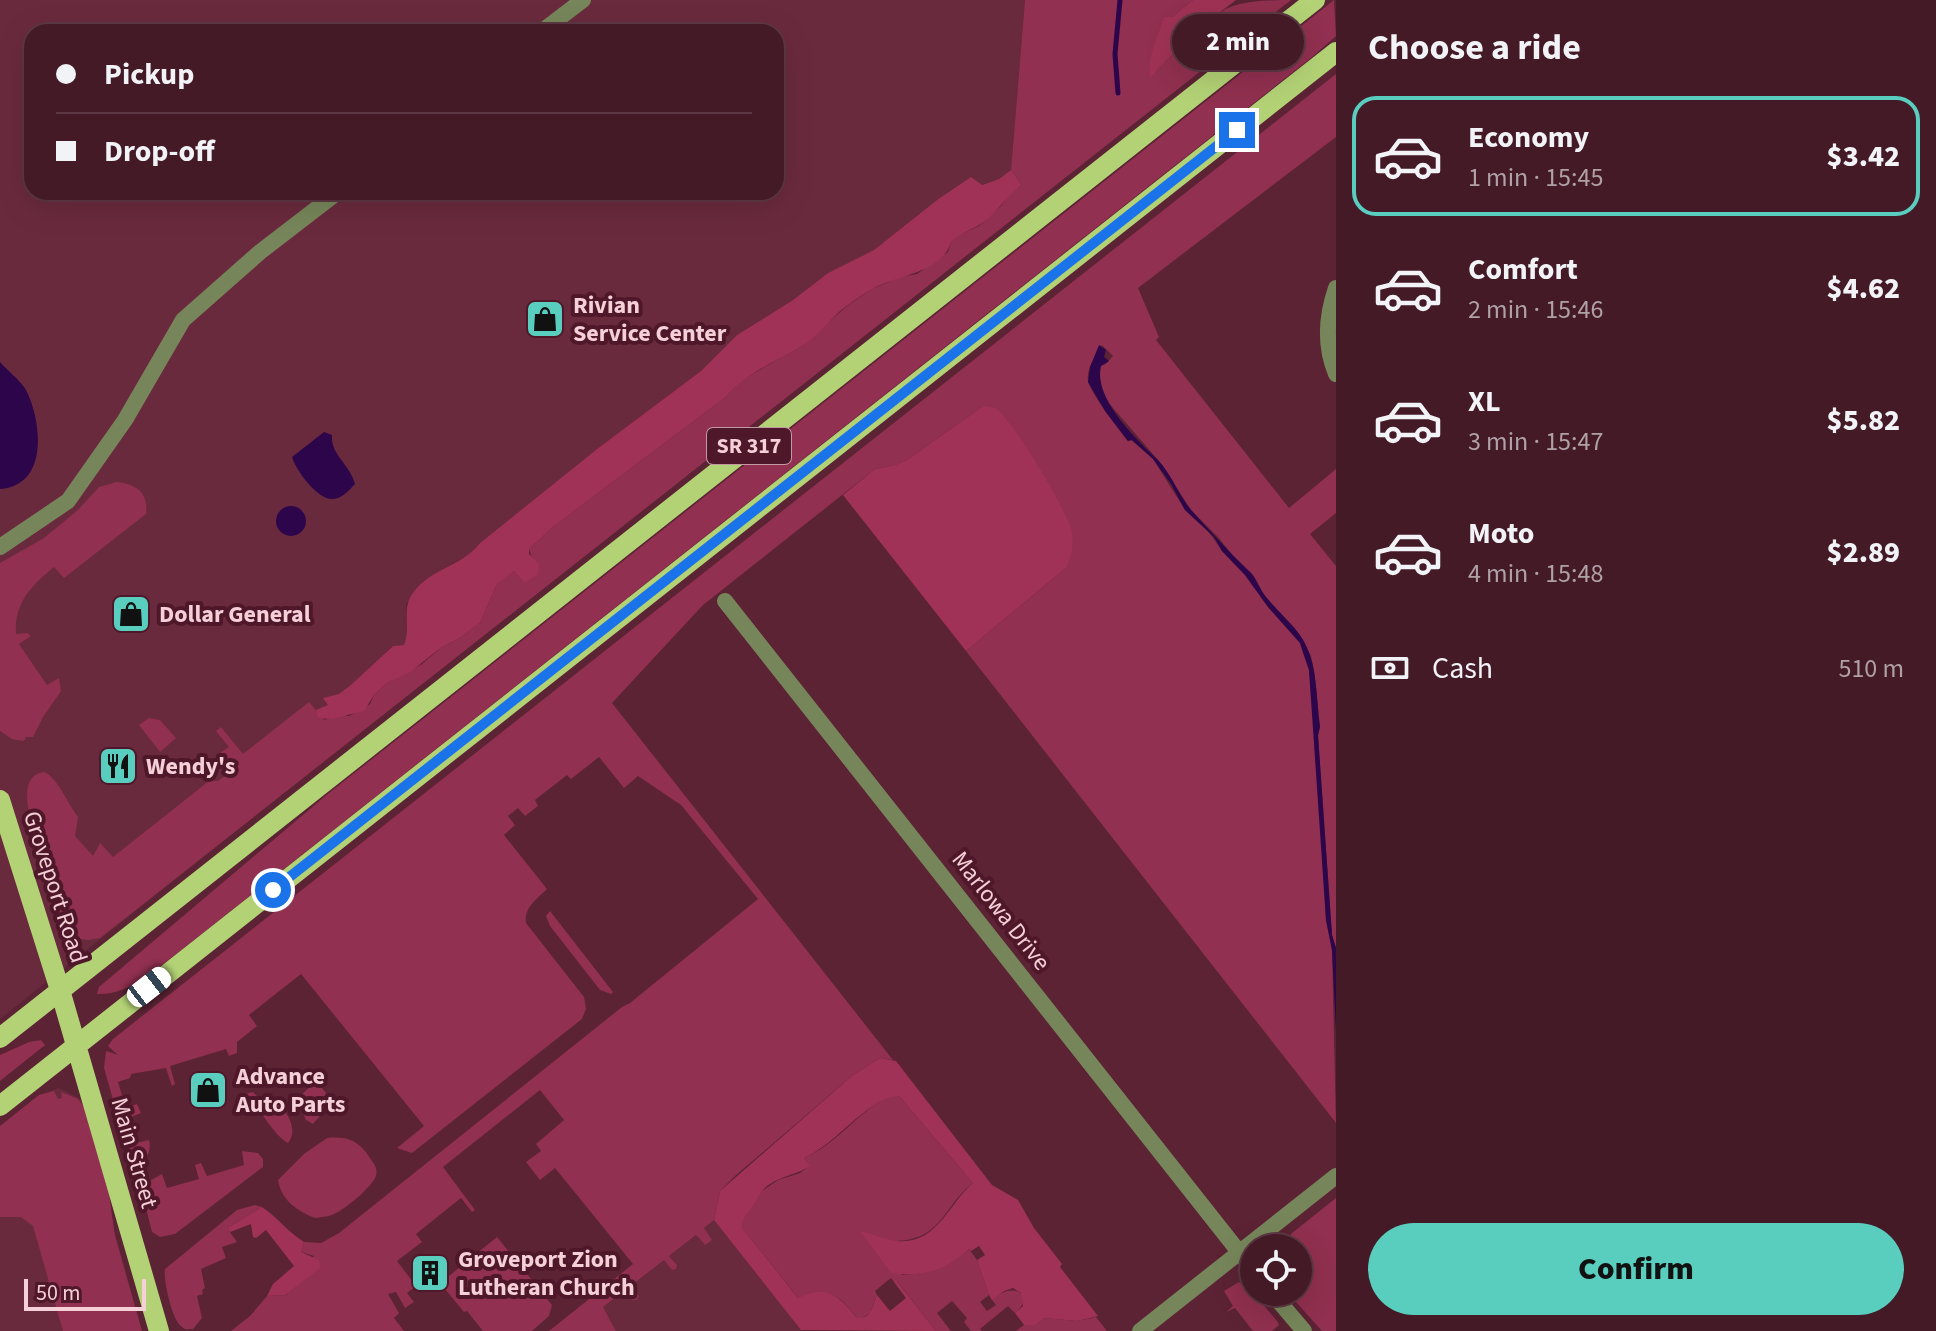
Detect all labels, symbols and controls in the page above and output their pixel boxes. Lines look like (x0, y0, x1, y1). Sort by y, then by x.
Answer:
callout: 2 min (1171, 14, 1303, 70)
text: Choose a ride (1368, 22, 1581, 73)
text: 2 min (1206, 23, 1270, 60)
text: Pickup (104, 53, 194, 96)
route end (1219, 112, 1255, 148)
text: Economy (1468, 116, 1589, 159)
icon: car (1372, 120, 1444, 192)
text: Drop-off (104, 130, 215, 173)
text: $3.42 (1827, 135, 1900, 178)
text: 1 min · 15:45 (1468, 159, 1603, 196)
text: Comfort (1468, 248, 1578, 291)
icon: car (1372, 252, 1444, 324)
text: $4.62 (1827, 267, 1900, 310)
place label: Rivian Service Center (573, 288, 727, 351)
text: 2 min · 15:46 (1468, 291, 1603, 328)
shop icon: Rivian Service Center (524, 298, 566, 340)
text: XL (1468, 380, 1501, 423)
icon: car (1372, 384, 1444, 456)
text: $5.82 (1827, 399, 1900, 442)
text: 3 min · 15:47 (1468, 423, 1603, 460)
road number: SR 317 (707, 428, 791, 464)
text: Moto (1468, 512, 1534, 555)
icon: car (1372, 516, 1444, 588)
text: $2.89 (1827, 531, 1900, 574)
text: 4 min · 15:48 (1468, 555, 1603, 592)
shop icon: Dollar General (110, 593, 152, 635)
place label: Dollar General (159, 597, 311, 632)
icon: cash (1368, 646, 1412, 690)
text: Cash (1432, 647, 1493, 690)
text: 510 m (1838, 650, 1904, 687)
restaurant icon: Wendy's (97, 745, 139, 787)
place label: Wendy's (146, 749, 235, 784)
street label: Groveport Road (14, 806, 96, 968)
street label: Marlowa Drive (943, 844, 1059, 978)
route start (255, 872, 291, 908)
car (123, 963, 175, 1011)
place label: Advance Auto Parts (235, 1059, 346, 1122)
shop icon: Advance Auto Parts (187, 1069, 229, 1111)
street label: Main Street (102, 1094, 166, 1212)
button: Confirm (1368, 1223, 1904, 1315)
map controls (1240, 1234, 1312, 1306)
button: locate (1240, 1234, 1312, 1306)
place label: Groveport Zion Lutheran Church (458, 1242, 635, 1305)
building icon: Groveport Zion Lutheran Church (409, 1252, 451, 1294)
scale bar (24, 1275, 146, 1311)
text: 50 m (36, 1277, 81, 1309)

